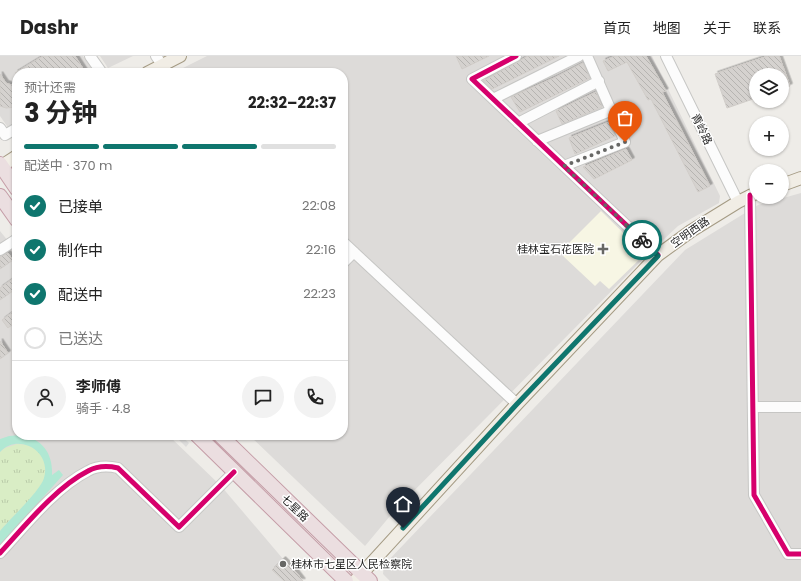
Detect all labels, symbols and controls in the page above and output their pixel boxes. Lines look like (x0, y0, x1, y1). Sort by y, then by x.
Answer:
text: Dashr (20, 14, 78, 41)
text: 首页 (603, 18, 631, 38)
text: 地图 (653, 18, 681, 38)
text: 关于 (703, 18, 731, 38)
text: 联系 (753, 18, 781, 38)
map controls (749, 68, 789, 204)
button: layers (749, 68, 789, 108)
text: 预计还需 (24, 78, 76, 97)
text: 22:32–22:37 (248, 92, 336, 113)
text: 3 分钟 (24, 95, 97, 131)
pin (608, 101, 642, 142)
icon: bag (614, 107, 636, 129)
street label: 青岭路 (688, 111, 716, 147)
button: + (749, 116, 789, 156)
text: 配送中 · 370 m (24, 156, 112, 175)
button: − (749, 164, 789, 204)
icon: check (24, 195, 46, 217)
text: 已接单 (58, 196, 103, 217)
text: 22:08 (302, 196, 336, 215)
street label: 空明西路 (667, 213, 713, 251)
courier (622, 220, 662, 260)
icon: bike (631, 229, 653, 251)
icon: check (24, 239, 46, 261)
text: 制作中 (58, 240, 103, 261)
text: 22:16 (306, 240, 336, 259)
place label: 桂林宝石花医院 (517, 241, 594, 257)
marker: 桂林宝石花医院 (597, 243, 609, 255)
icon: check (24, 283, 46, 305)
text: 配送中 (58, 284, 103, 305)
text: 22:23 (303, 284, 336, 303)
text: 已送达 (58, 328, 103, 349)
button: person (24, 376, 66, 418)
text: 李师傅 (76, 376, 121, 397)
button: chat (242, 376, 284, 418)
button: phone (294, 376, 336, 418)
text: 骑手 · 4.8 (76, 399, 131, 418)
pin (386, 487, 420, 528)
street label: 七星路 (278, 491, 312, 525)
icon: home (392, 493, 414, 515)
place label: 桂林市七星区人民检察院 (291, 556, 412, 572)
marker: 桂林市七星区人民检察院 (278, 559, 288, 569)

